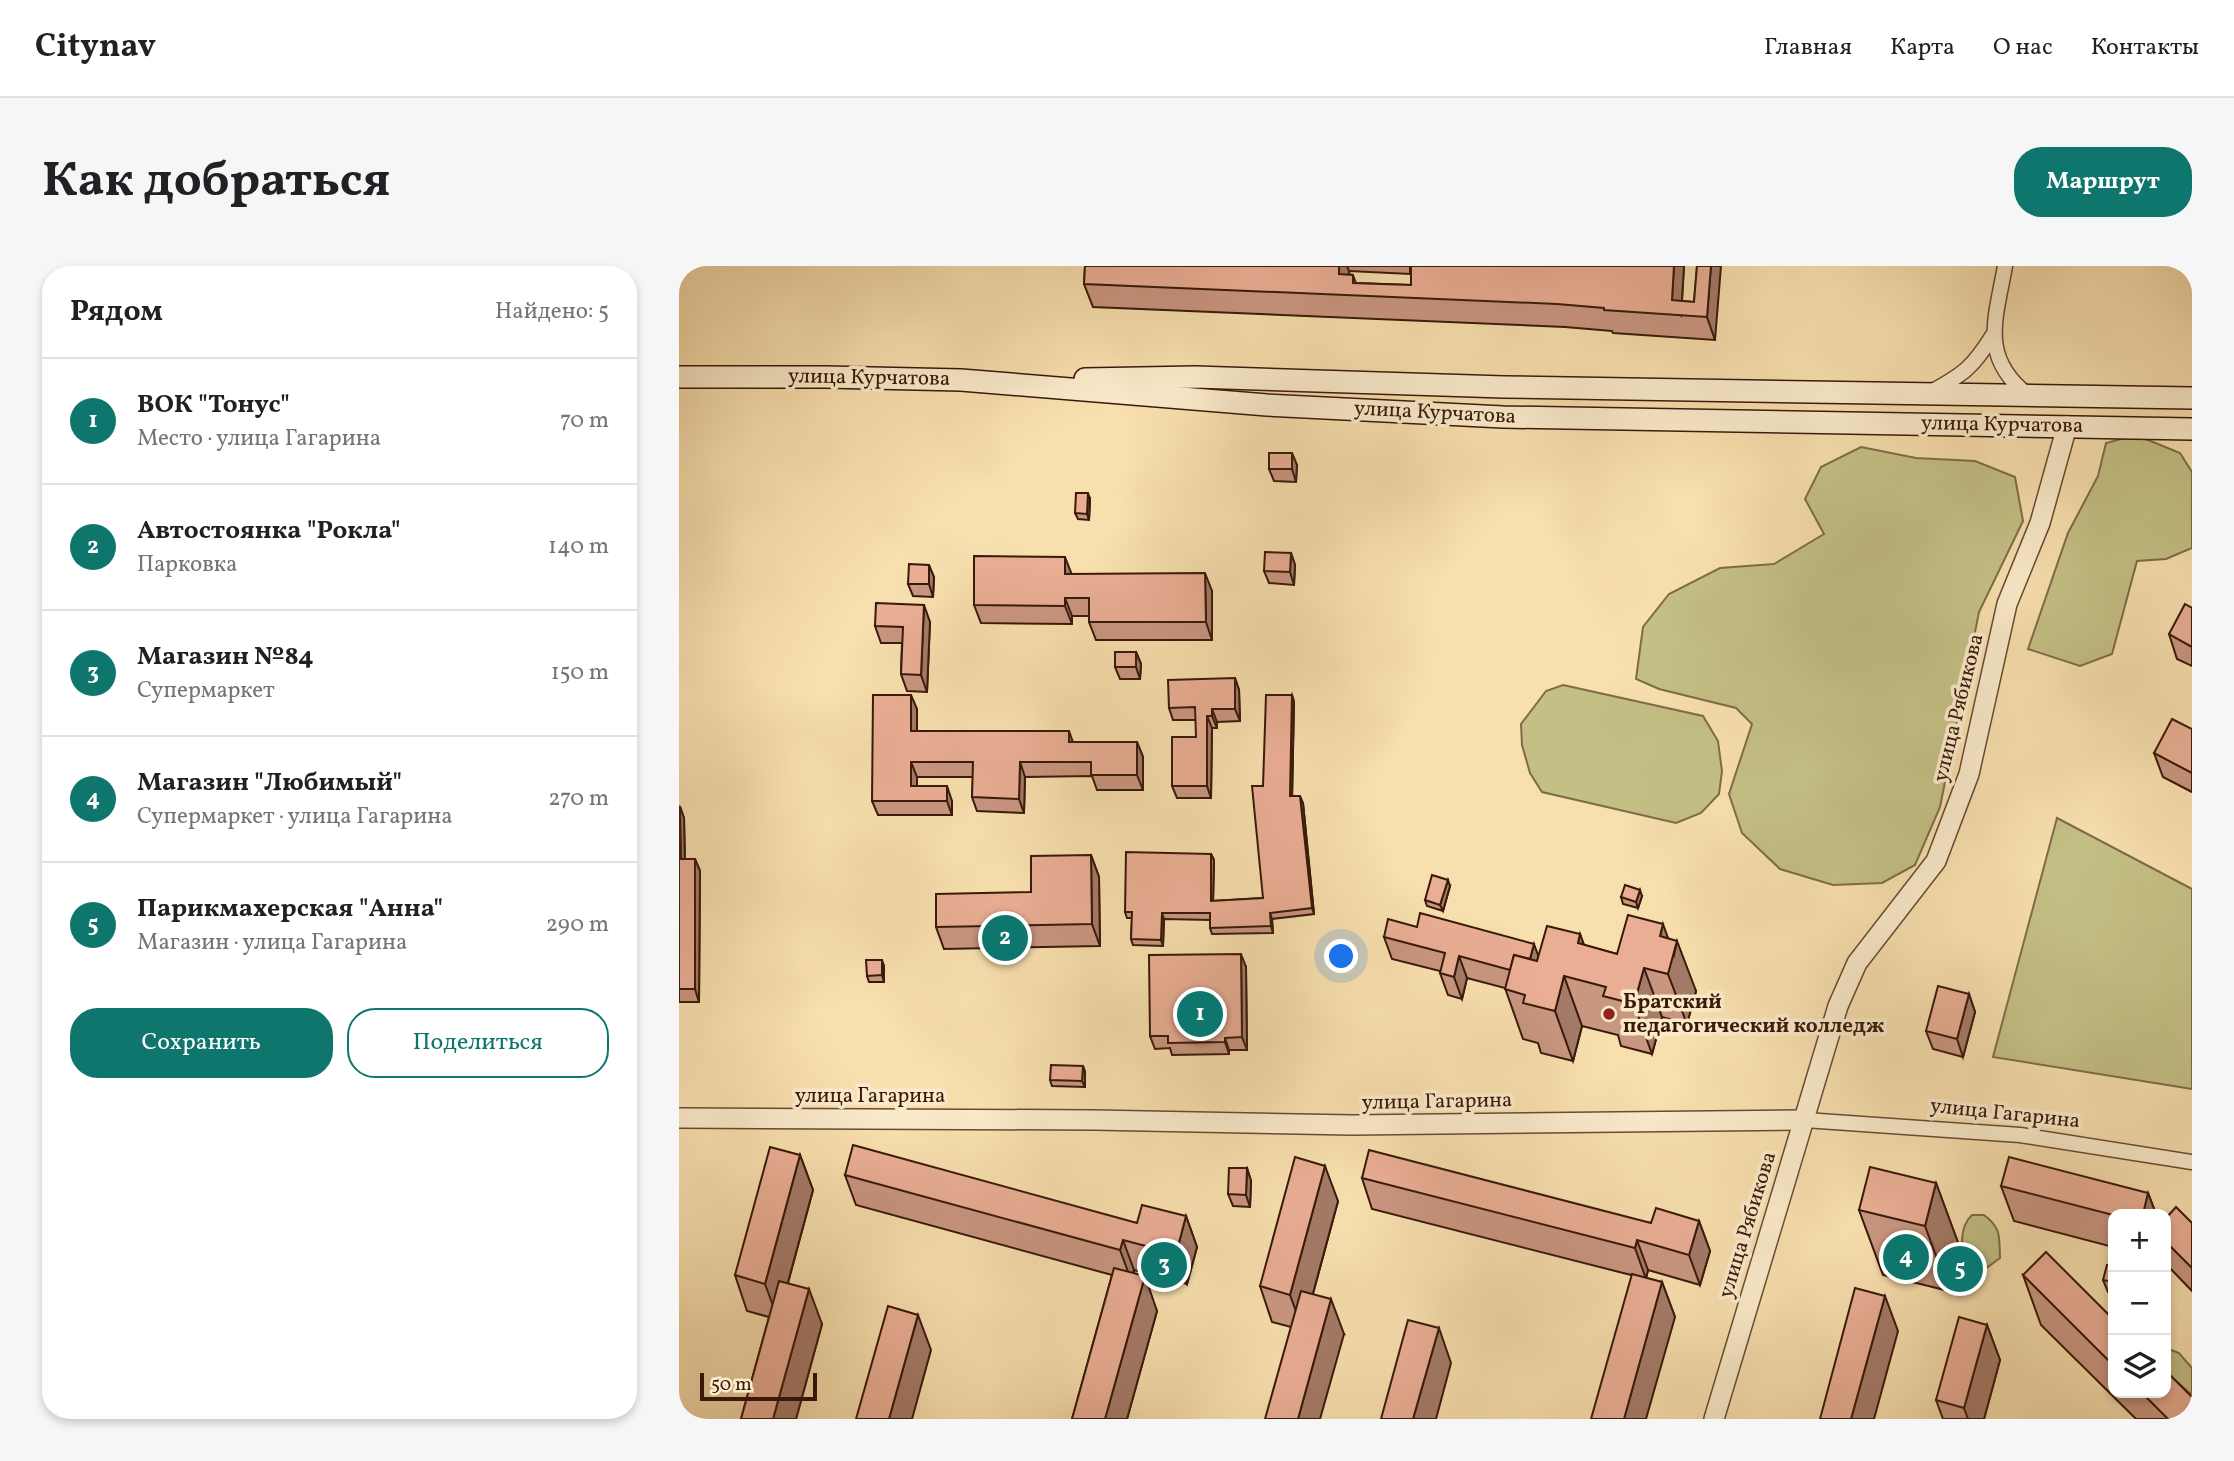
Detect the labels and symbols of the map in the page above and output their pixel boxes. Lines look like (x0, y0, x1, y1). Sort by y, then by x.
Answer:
street label: улица Курчатова (788, 362, 950, 394)
street label: улица Курчатова (1353, 394, 1517, 432)
street label: улица Курчатова (1921, 409, 2083, 441)
street label: улица Рябикова (1927, 631, 1991, 785)
pin: 2 (982, 912, 1028, 964)
your location (1324, 939, 1358, 973)
pin: 1 (1177, 988, 1223, 1040)
place label: Братский педагогический колледж (1623, 988, 1884, 1041)
marker: Братский педагогический колледж (1601, 1006, 1617, 1022)
street label: улица Гагарина (795, 1082, 945, 1111)
street label: улица Гагарина (1361, 1086, 1513, 1118)
street label: улица Гагарина (1929, 1092, 2081, 1136)
street label: улица Рябикова (1712, 1148, 1784, 1302)
pin: 4 (1883, 1231, 1929, 1283)
pin: 3 (1141, 1239, 1187, 1291)
pin: 5 (1937, 1243, 1983, 1295)
scale bar (700, 1370, 817, 1402)

